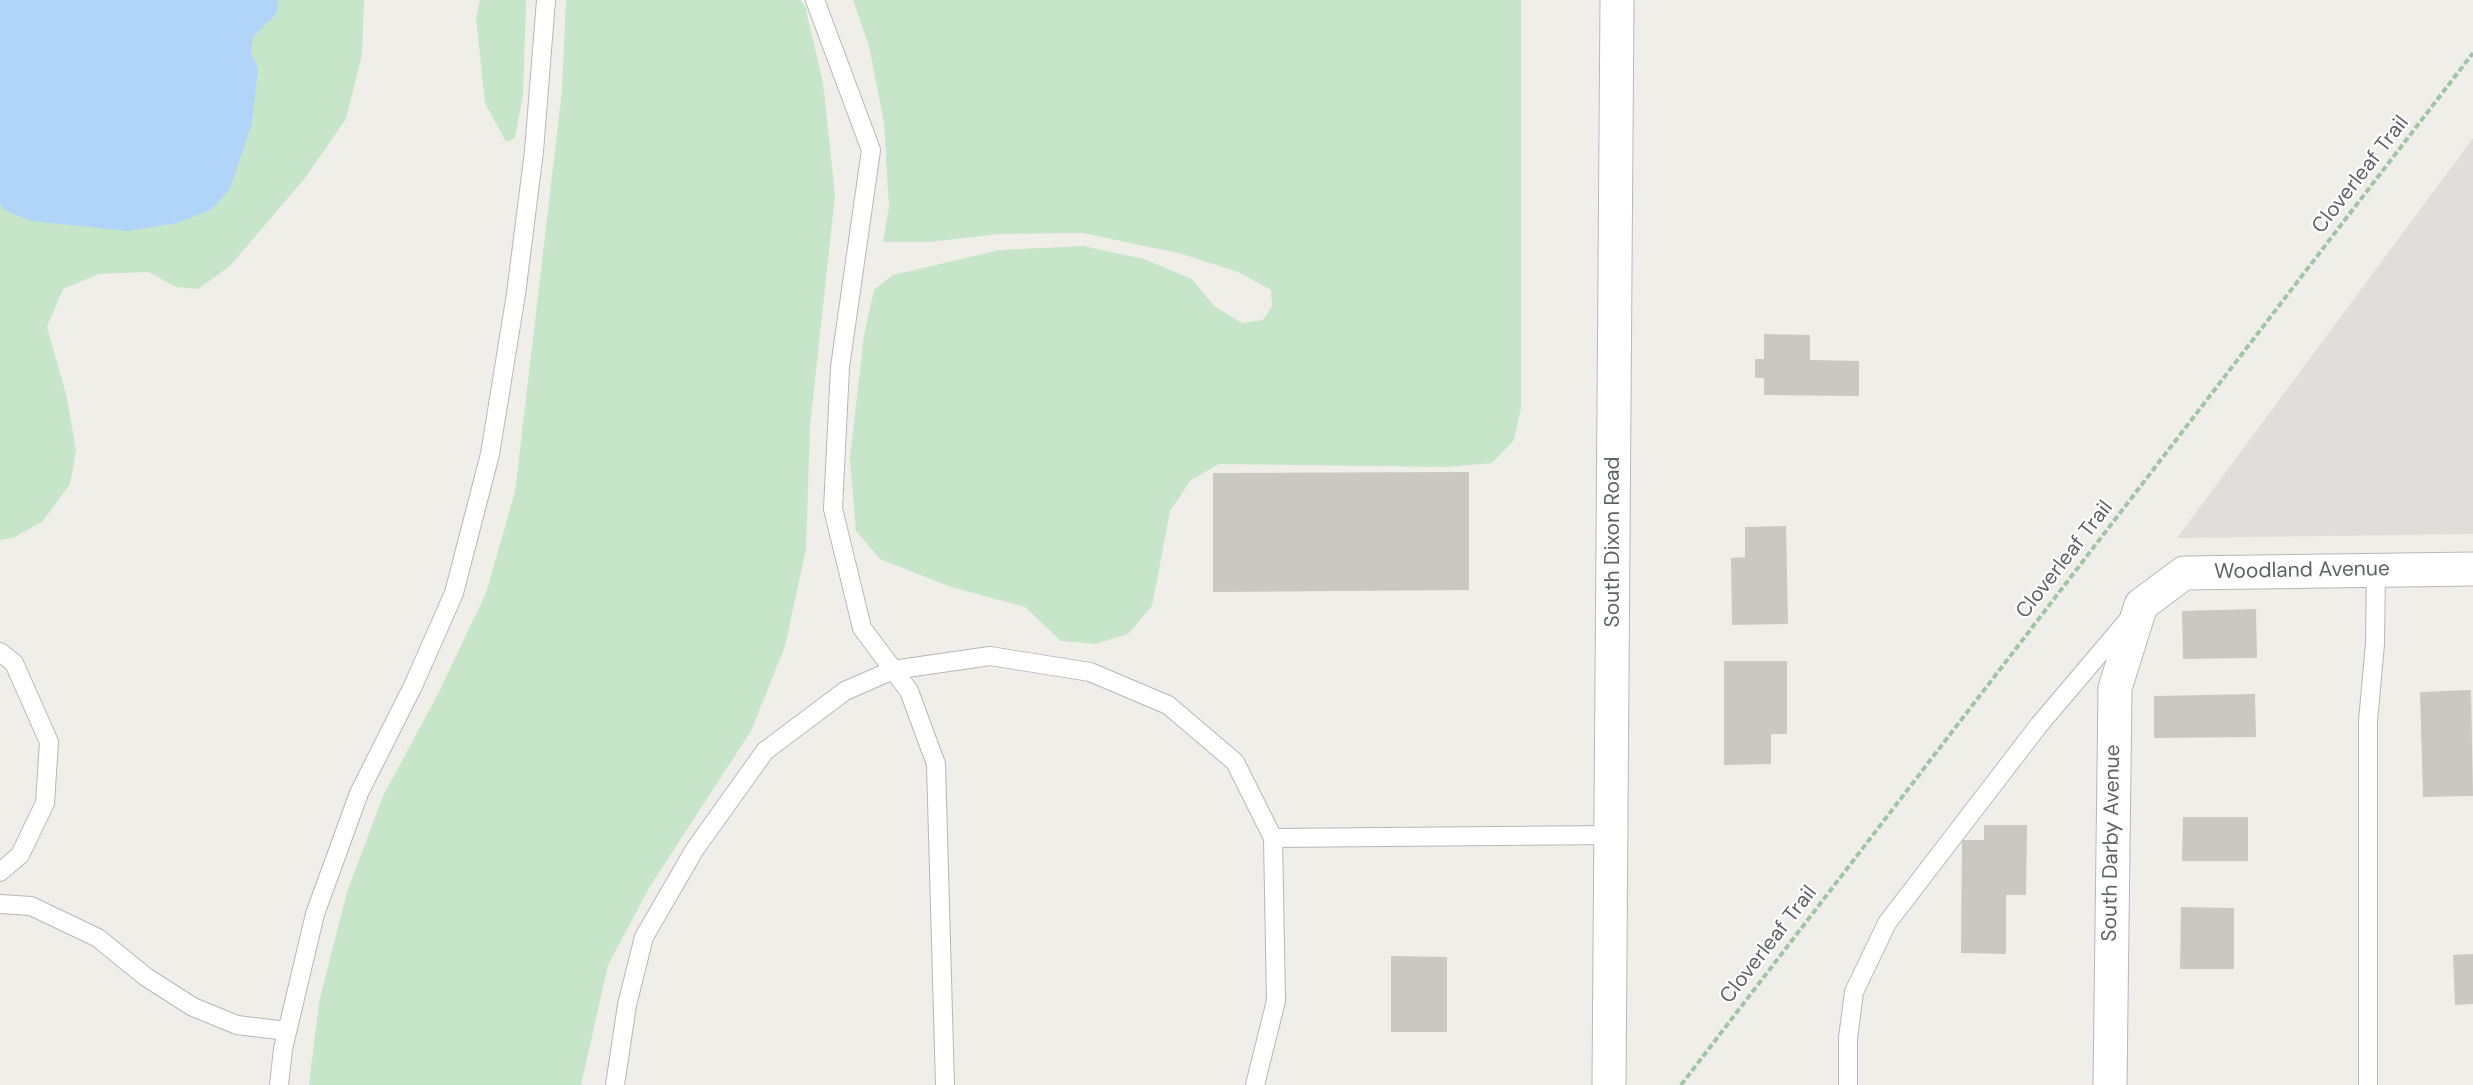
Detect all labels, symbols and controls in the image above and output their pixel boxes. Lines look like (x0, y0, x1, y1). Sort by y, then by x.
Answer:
street label: Cloverleaf Trail (2307, 111, 2415, 239)
street label: South Dixon Road (1600, 456, 1626, 628)
street label: Cloverleaf Trail (2011, 496, 2119, 624)
street label: Woodland Avenue (2214, 557, 2390, 585)
street label: South Darby Avenue (2098, 744, 2126, 942)
street label: Cloverleaf Trail (1715, 881, 1823, 1009)

